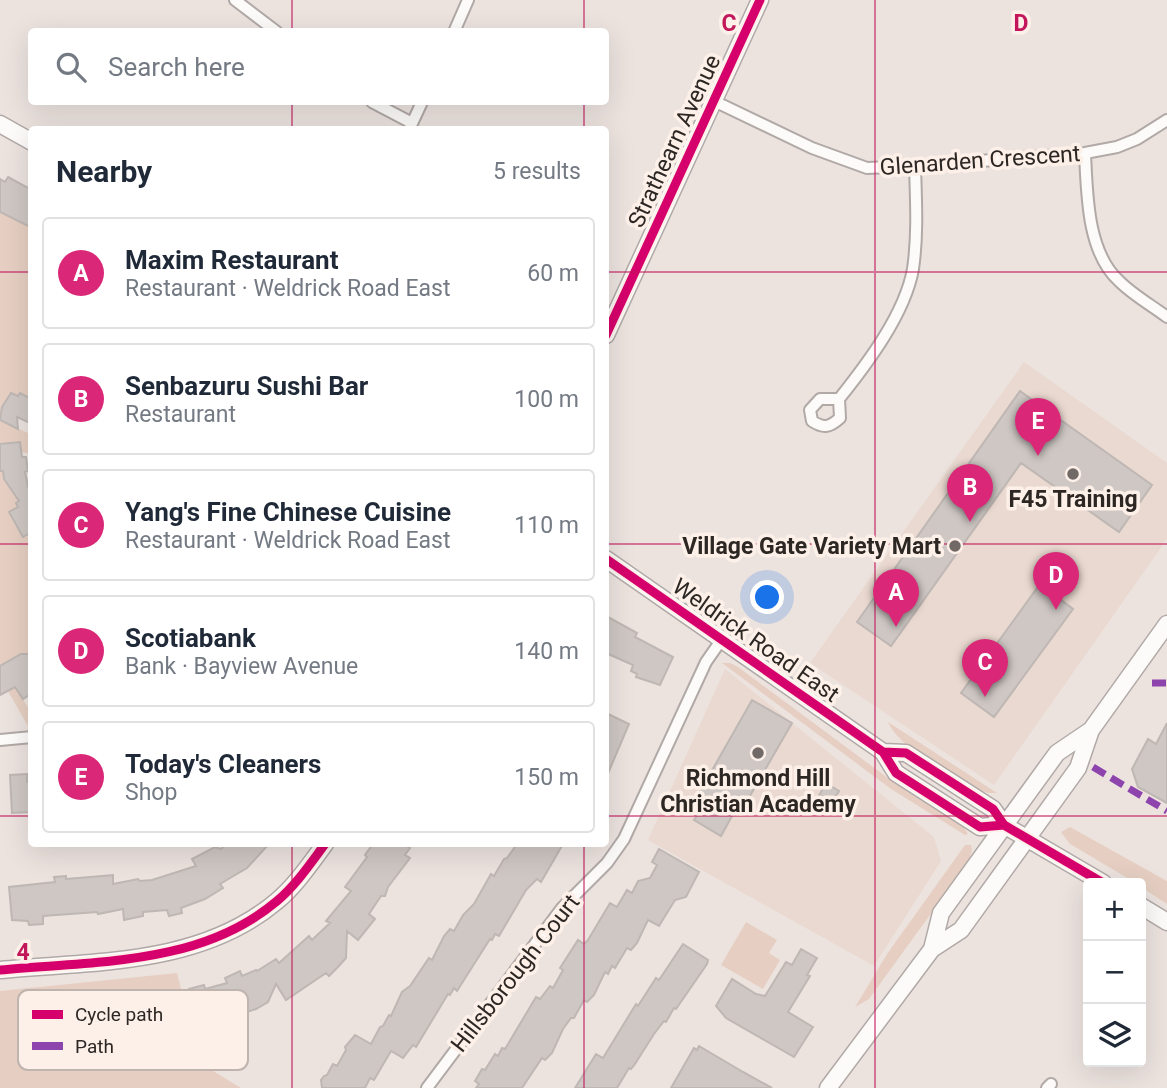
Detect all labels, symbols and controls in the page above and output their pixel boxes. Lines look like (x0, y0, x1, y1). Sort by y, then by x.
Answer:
text: C (721, 10, 737, 37)
text: D (1014, 10, 1028, 37)
search box (28, 28, 609, 105)
icon: search (52, 48, 90, 86)
street label: Strathearn Avenue (623, 51, 726, 232)
text: Search here (108, 52, 245, 82)
street label: Glenarden Crescent (879, 140, 1081, 181)
text: Nearby (56, 154, 152, 189)
text: 5 results (493, 158, 581, 185)
text: Maxim Restaurant (125, 245, 338, 275)
text: A (73, 260, 89, 287)
text: 60 m (527, 260, 579, 287)
text: Restaurant · Weldrick Road East (125, 275, 451, 302)
text: Senbazuru Sushi Bar (125, 371, 368, 401)
text: B (74, 386, 88, 413)
text: 100 m (514, 386, 579, 413)
pin: E (1015, 398, 1061, 456)
text: Restaurant (125, 401, 236, 428)
pin: B (947, 464, 993, 522)
marker: F45 Training (1065, 466, 1081, 482)
place label: F45 Training (1008, 486, 1138, 513)
text: Yang's Fine Chinese Cuisine (125, 497, 451, 527)
text: C (73, 512, 89, 539)
text: 110 m (514, 512, 579, 539)
text: Restaurant · Weldrick Road East (125, 527, 451, 554)
place label: Village Gate Variety Mart (682, 533, 941, 560)
marker: Village Gate Variety Mart (947, 538, 963, 554)
pin: D (1033, 552, 1079, 610)
pin: A (873, 569, 919, 627)
street label: Weldrick Road East (667, 573, 844, 708)
your location (750, 580, 784, 614)
text: Scotiabank (125, 623, 256, 653)
text: D (74, 638, 88, 665)
text: 140 m (514, 638, 579, 665)
pin: C (962, 639, 1008, 697)
text: Bank · Bayview Avenue (125, 653, 358, 680)
marker: Richmond Hill Christian Academy (750, 745, 766, 761)
text: Today's Cleaners (125, 749, 321, 779)
text: E (75, 764, 87, 791)
text: 150 m (514, 764, 579, 791)
place label: Richmond Hill Christian Academy (660, 765, 856, 818)
text: Shop (125, 779, 177, 806)
map controls (1083, 878, 1146, 1067)
button: + (1083, 878, 1146, 941)
street label: Hillsborough Court (446, 889, 585, 1057)
text: 4 (16, 939, 30, 966)
button: − (1083, 941, 1146, 1004)
legend (18, 990, 248, 1070)
text: Cycle path (75, 1003, 163, 1026)
button: layers (1083, 1004, 1146, 1067)
text: Path (75, 1035, 114, 1058)

